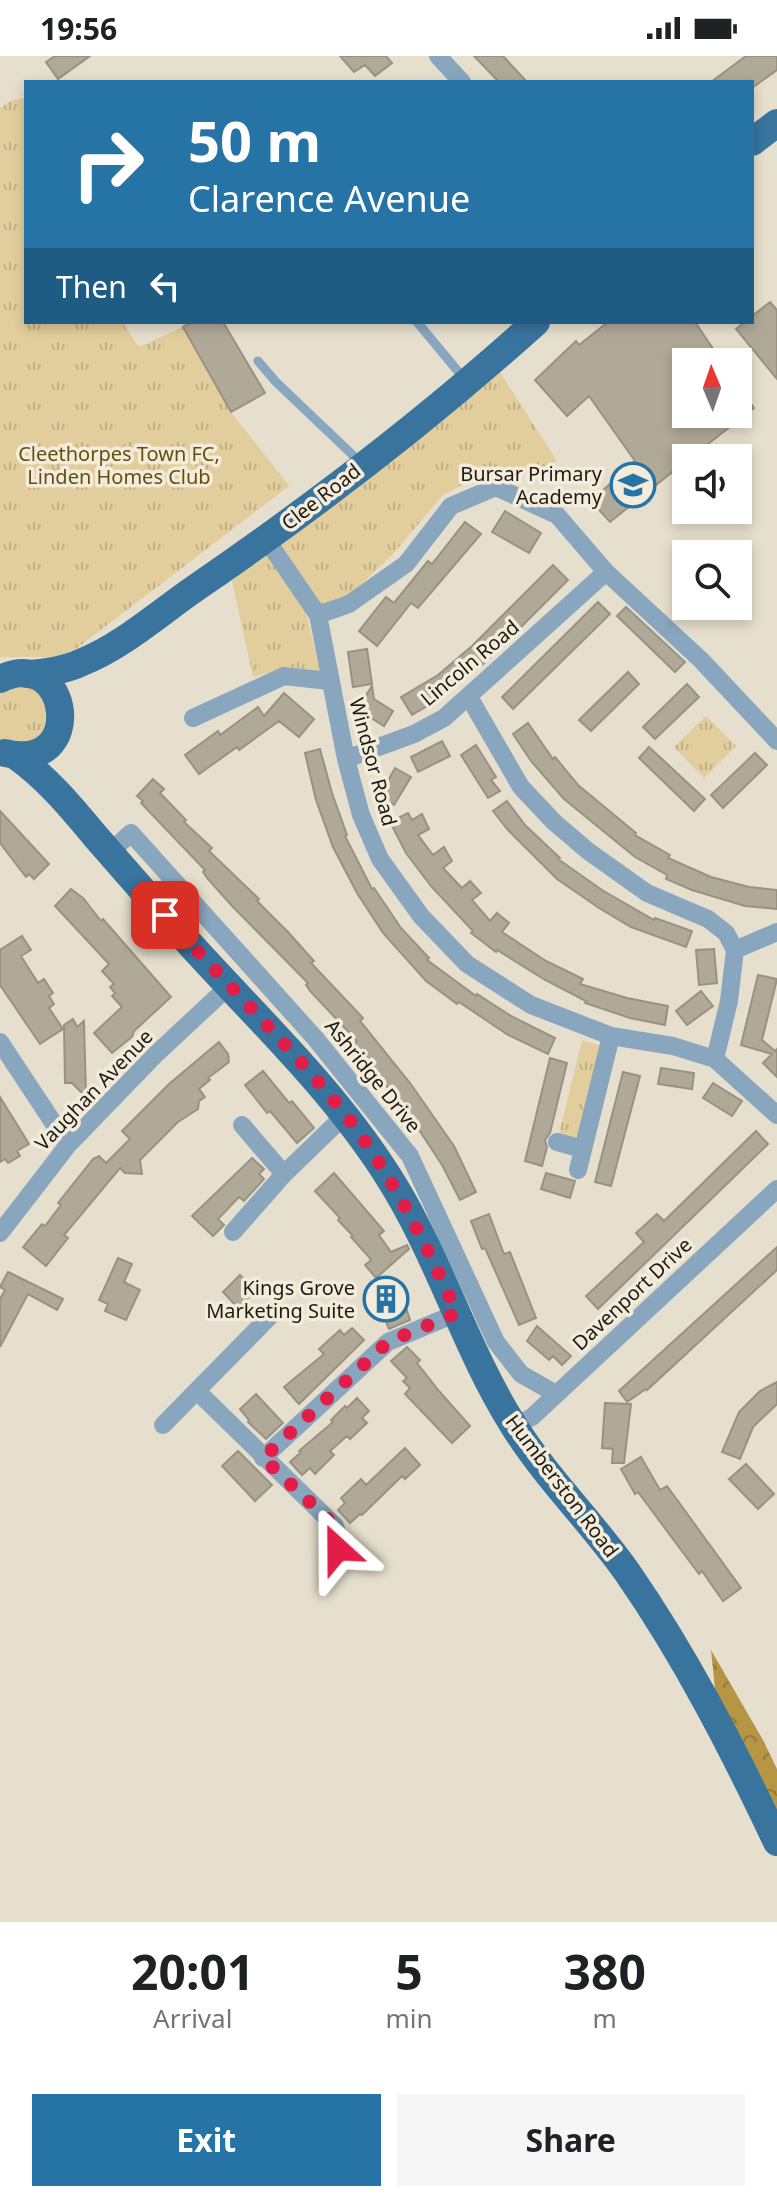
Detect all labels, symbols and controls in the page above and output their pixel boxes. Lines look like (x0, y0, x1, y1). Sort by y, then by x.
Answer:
text: 19:56 (40, 8, 117, 49)
text: 50 m (188, 102, 321, 178)
icon: right (56, 112, 160, 216)
text: Clarence Avenue (188, 174, 470, 223)
icon: left (143, 264, 187, 308)
text: Then (56, 266, 127, 307)
north arrow (672, 348, 752, 428)
map controls (672, 348, 752, 620)
park label: Cleethorpes Town FC, Linden Homes Club (18, 440, 220, 490)
button: sound (672, 444, 752, 524)
street label: Clee Road (275, 457, 366, 536)
place label: Bursar Primary Academy (460, 460, 603, 510)
school or university icon: Bursar Primary Academy (609, 461, 657, 509)
button: search (672, 540, 752, 620)
street label: Lincoln Road (415, 614, 525, 712)
street label: Windsor Road (343, 695, 404, 829)
pin (131, 881, 199, 949)
icon: arrive (143, 893, 187, 937)
street label: Ashridge Drive (319, 1013, 428, 1138)
street label: Vaughan Avenue (29, 1023, 159, 1156)
street label: Davenport Drive (566, 1231, 697, 1356)
place label: Kings Grove Marketing Suite (206, 1274, 355, 1324)
building icon: Kings Grove Marketing Suite (362, 1275, 410, 1323)
street label: Humberston Road (500, 1409, 625, 1563)
position arrow (296, 1507, 380, 1591)
text: 20:01 (131, 1939, 254, 2004)
text: 5 (395, 1939, 423, 2004)
text: 380 (564, 1939, 646, 2004)
text: Arrival (153, 2000, 232, 2036)
text: min (385, 2000, 433, 2036)
text: m (593, 2000, 617, 2036)
button: Exit (32, 2094, 381, 2186)
button: Share (397, 2094, 745, 2186)

